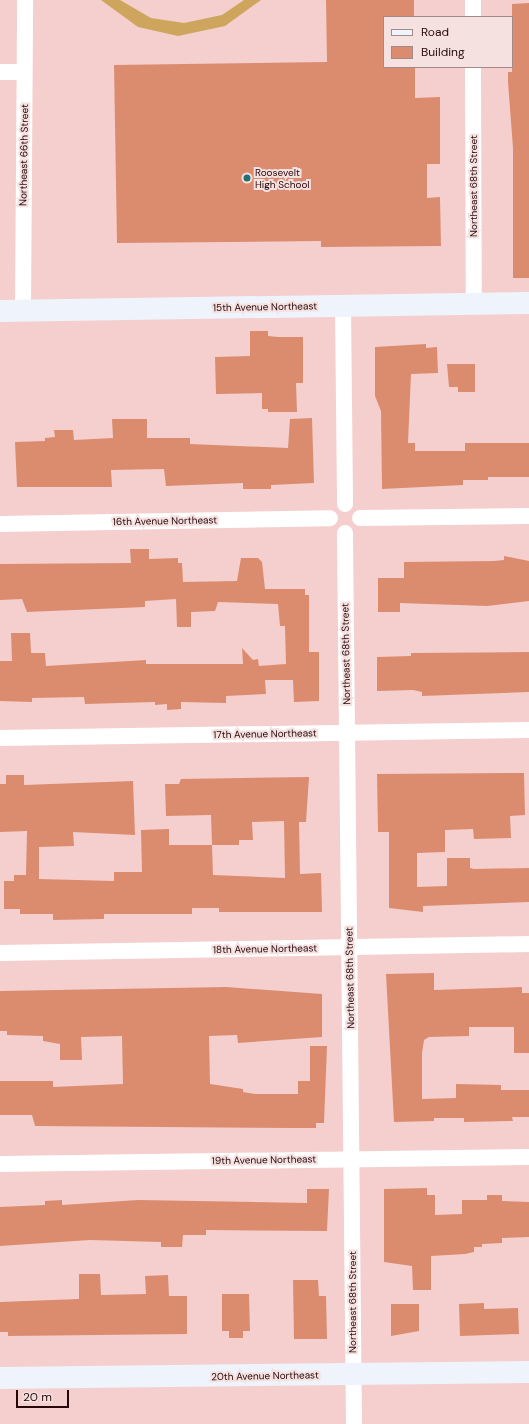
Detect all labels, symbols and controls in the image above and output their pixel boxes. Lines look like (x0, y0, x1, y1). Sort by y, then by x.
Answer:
legend (383, 16, 513, 68)
text: Road (421, 24, 449, 40)
text: Building (421, 44, 465, 60)
street label: Northeast 66th Street (17, 104, 31, 206)
street label: Northeast 68th Street (468, 135, 480, 237)
place label: Roosevelt High School (255, 166, 310, 190)
marker: Roosevelt High School (242, 173, 252, 183)
street label: 15th Avenue Northeast (213, 300, 317, 314)
street label: 16th Avenue Northeast (113, 514, 217, 528)
street label: Northeast 68th Street (339, 603, 353, 705)
street label: 17th Avenue Northeast (213, 727, 317, 741)
street label: Northeast 68th Street (343, 927, 357, 1029)
street label: 18th Avenue Northeast (213, 942, 317, 956)
street label: 19th Avenue Northeast (212, 1153, 316, 1167)
street label: Northeast 68th Street (347, 1251, 359, 1353)
street label: 20th Avenue Northeast (211, 1369, 319, 1383)
scale bar (18, 1382, 71, 1408)
text: 20 m (23, 1389, 52, 1405)

